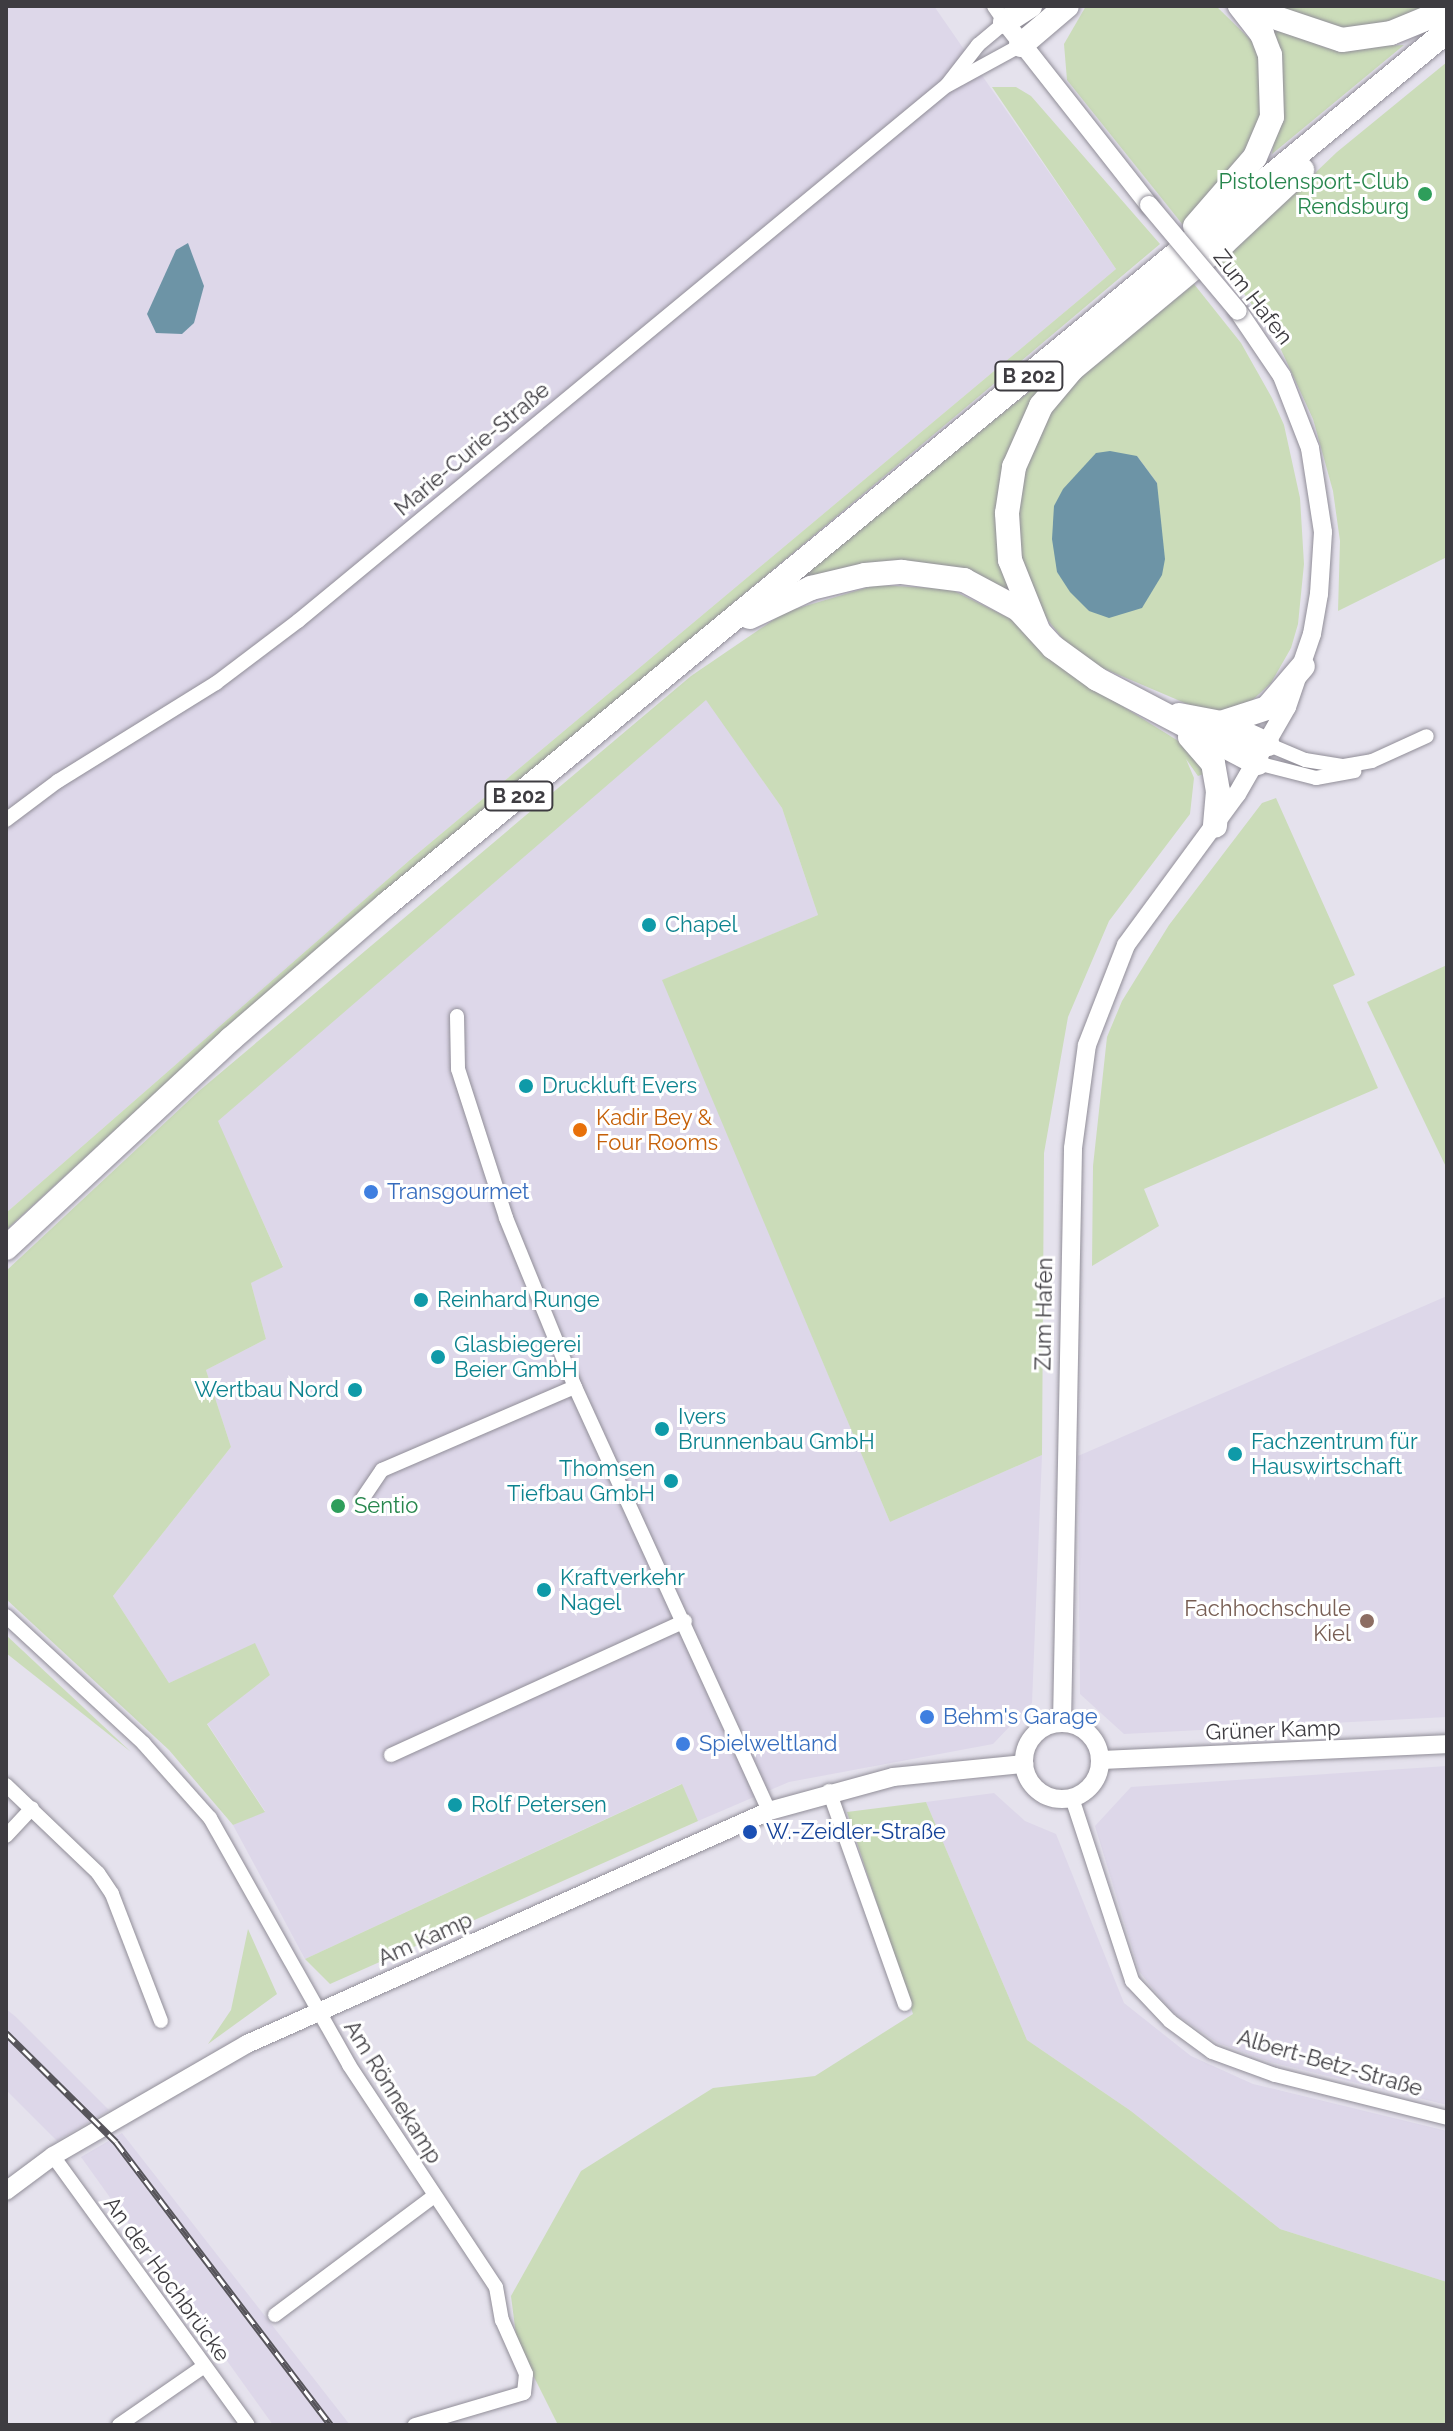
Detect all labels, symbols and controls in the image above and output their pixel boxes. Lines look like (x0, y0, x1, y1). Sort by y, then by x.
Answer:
place label: Pistolensport-Club Rendsburg (1219, 168, 1409, 220)
marker: Pistolensport-Club Rendsburg (1416, 185, 1434, 203)
street label: Zum Hafen (1208, 244, 1298, 350)
road number: B 202 (993, 360, 1065, 392)
street label: Marie-Curie-Straße (389, 377, 555, 521)
road number: B 202 (483, 780, 555, 812)
place label: Chapel (665, 912, 737, 938)
marker: Chapel (640, 916, 658, 934)
place label: Druckluft Evers (542, 1073, 697, 1099)
marker: Druckluft Evers (517, 1077, 535, 1095)
place label: Kadir Bey & Four Rooms (596, 1104, 719, 1156)
marker: Kadir Bey & Four Rooms (571, 1121, 589, 1139)
place label: Transgourmet (387, 1179, 529, 1205)
marker: Transgourmet (362, 1183, 380, 1201)
street label: Zum Hafen (1030, 1257, 1058, 1371)
place label: Reinhard Runge (437, 1287, 600, 1313)
marker: Reinhard Runge (412, 1291, 430, 1309)
place label: Glasbiegerei Beier GmbH (454, 1331, 581, 1382)
marker: Glasbiegerei Beier GmbH (429, 1348, 447, 1366)
place label: Wertbau Nord (194, 1377, 339, 1403)
marker: Wertbau Nord (346, 1381, 364, 1399)
place label: Ivers Brunnenbau GmbH (678, 1403, 875, 1454)
marker: Ivers Brunnenbau GmbH (653, 1420, 671, 1438)
place label: Fachzentrum für Hauswirtschaft (1251, 1428, 1418, 1480)
marker: Fachzentrum für Hauswirtschaft (1226, 1445, 1244, 1463)
place label: Thomsen Tiefbau GmbH (507, 1455, 655, 1506)
marker: Thomsen Tiefbau GmbH (662, 1472, 680, 1490)
place label: Sentio (354, 1493, 418, 1519)
marker: Sentio (329, 1497, 347, 1515)
place label: Kraftverkehr Nagel (560, 1564, 685, 1616)
marker: Kraftverkehr Nagel (535, 1581, 553, 1599)
place label: Fachhochschule Kiel (1184, 1595, 1351, 1646)
marker: Fachhochschule Kiel (1358, 1612, 1376, 1630)
place label: Behm's Garage (943, 1704, 1098, 1730)
marker: Behm's Garage (918, 1708, 936, 1726)
street label: Grüner Kamp (1205, 1714, 1341, 1746)
place label: Spielweltland (699, 1731, 837, 1757)
marker: Spielweltland (674, 1735, 692, 1753)
place label: Rolf Petersen (471, 1792, 607, 1818)
marker: Rolf Petersen (446, 1796, 464, 1814)
place label: W.-Zeidler-Straße (766, 1819, 946, 1845)
marker: W.-Zeidler-Straße (741, 1823, 759, 1841)
street label: Am Kamp (374, 1906, 476, 1972)
street label: Am Rönnekamp (338, 2016, 448, 2168)
street label: Albert-Betz-Straße (1234, 2024, 1426, 2102)
street label: An der Hochbrücke (98, 2191, 236, 2367)

